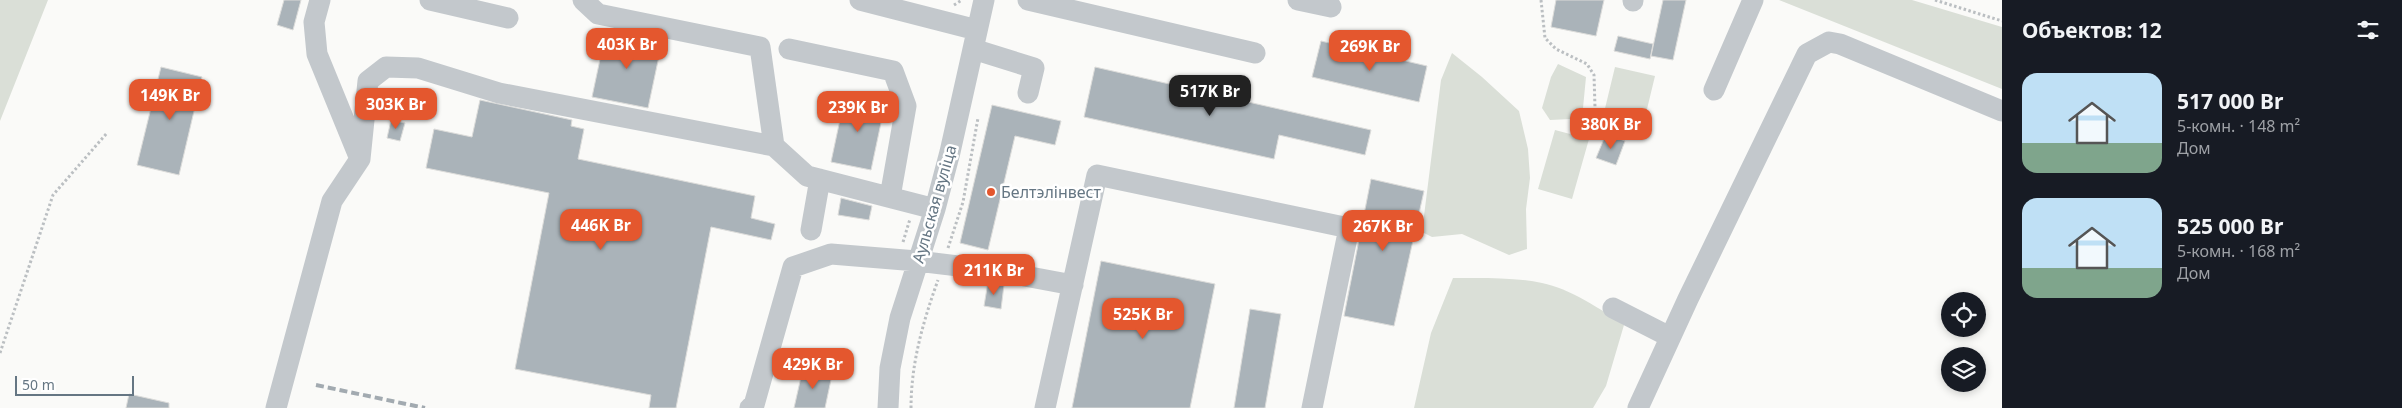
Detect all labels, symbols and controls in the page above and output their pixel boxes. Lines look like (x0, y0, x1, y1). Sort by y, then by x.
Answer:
text: Объектов: 12 (2022, 16, 2162, 44)
icon: filters (2354, 16, 2382, 44)
pin: 403K Br (581, 28, 673, 70)
pin: 269K Br (1324, 30, 1416, 72)
text: 403K Br (597, 33, 657, 55)
text: 269K Br (1340, 35, 1400, 57)
pin: 517K Br (1164, 74, 1256, 117)
pin: 149K Br (124, 78, 216, 121)
text: 517K Br (1180, 80, 1240, 102)
text: 149K Br (140, 84, 200, 106)
text: 517 000 Br (2177, 87, 2283, 115)
pin: 303K Br (350, 88, 442, 130)
pin: 239K Br (812, 90, 904, 133)
text: 303K Br (366, 93, 426, 115)
icon: home (2062, 93, 2122, 153)
text: 239K Br (828, 96, 888, 118)
pin: 380K Br (1565, 108, 1657, 150)
text: 380K Br (1581, 113, 1641, 135)
text: 5-комн. · 148 m² (2177, 115, 2300, 137)
text: Дом (2177, 137, 2210, 159)
street label: Аульская вуліца (907, 142, 961, 266)
place label: Белтэлінвест (1001, 181, 1101, 203)
marker: Белтэлінвест (985, 186, 997, 198)
pin: 446K Br (555, 208, 647, 251)
pin: 267K Br (1337, 210, 1429, 252)
text: 525 000 Br (2177, 212, 2283, 240)
text: 446K Br (571, 214, 631, 236)
text: 267K Br (1353, 215, 1413, 237)
icon: home (2062, 218, 2122, 278)
text: 5-комн. · 168 m² (2177, 240, 2300, 262)
pin: 211K Br (948, 254, 1040, 296)
text: 211K Br (964, 259, 1024, 281)
text: Дом (2177, 262, 2210, 284)
map controls (1941, 292, 1986, 392)
button: locate (1941, 292, 1986, 337)
pin: 525K Br (1097, 298, 1189, 340)
text: 525K Br (1113, 303, 1173, 325)
button: layers (1941, 347, 1986, 392)
pin: 429K Br (767, 348, 859, 390)
text: 429K Br (783, 353, 843, 375)
scale bar (15, 373, 134, 396)
text: 50 m (22, 375, 55, 394)

